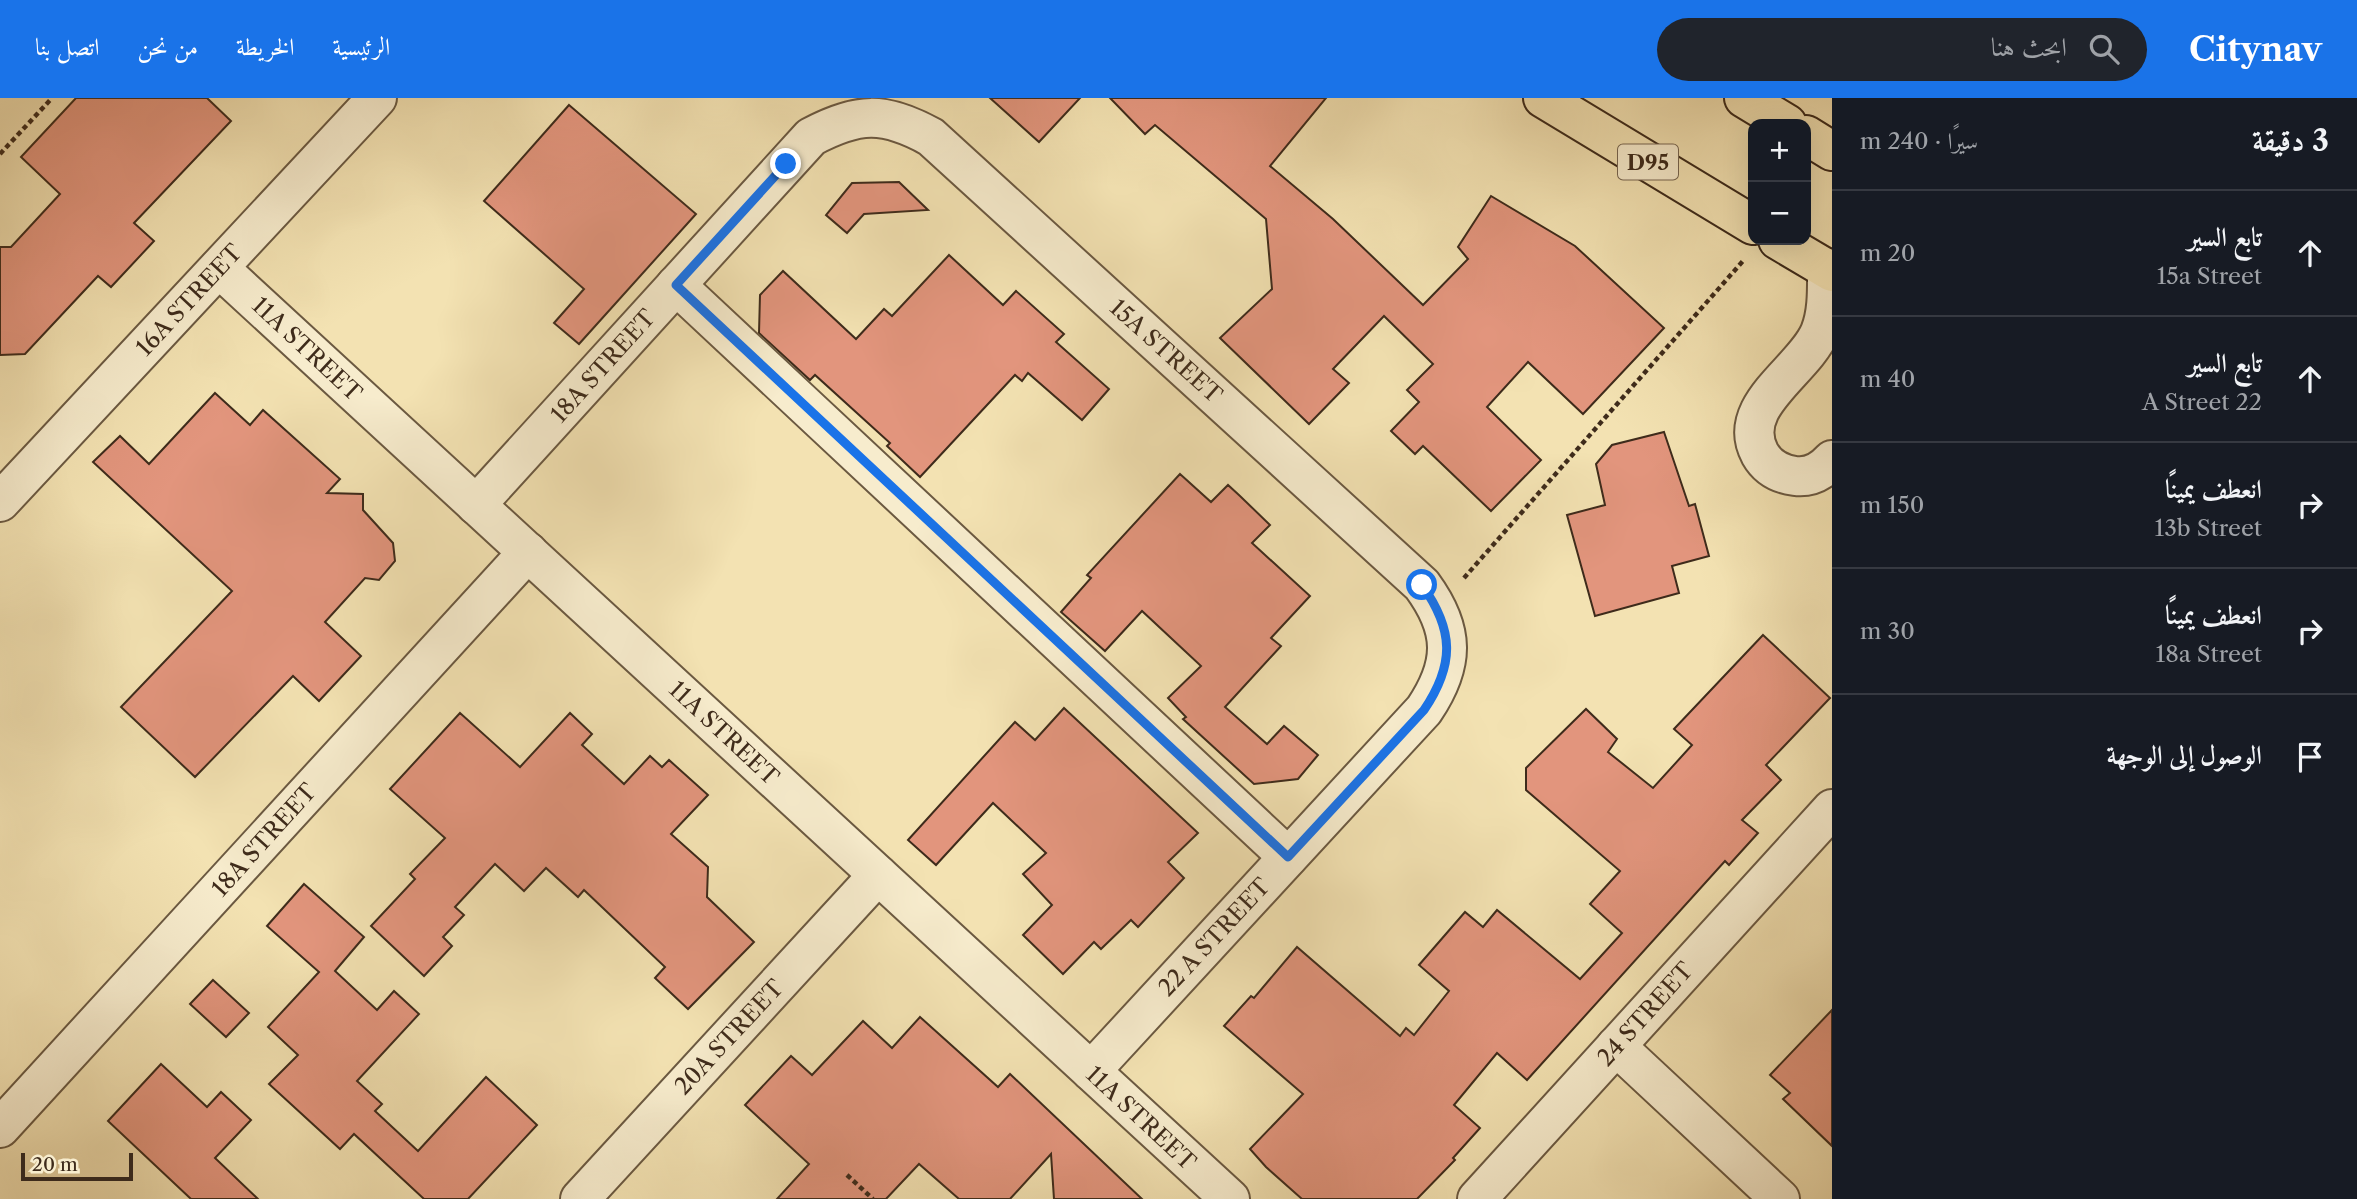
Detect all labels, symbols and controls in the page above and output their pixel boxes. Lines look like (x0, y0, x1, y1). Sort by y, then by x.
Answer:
search box (1657, 18, 2147, 81)
text: Citynav (2189, 29, 2322, 70)
icon: search (2085, 30, 2123, 68)
text: ابحث هنا (1991, 31, 2067, 63)
text: اتصل بنا (35, 32, 99, 61)
text: من نحن (137, 32, 198, 61)
text: الخريطة (236, 32, 294, 61)
text: الرئيسية (332, 32, 390, 61)
map controls (1748, 119, 1811, 245)
button: + (1748, 119, 1811, 182)
text: 3 دقيقة (2252, 122, 2329, 159)
text: سيرًا · 240 m (1860, 127, 1978, 155)
road number: D95 (1618, 144, 1678, 180)
route end (770, 148, 801, 179)
button: − (1748, 182, 1811, 245)
text: تابع السير (2188, 221, 2262, 253)
icon: ahead (2291, 234, 2329, 272)
street label: 16A STREET (130, 238, 248, 362)
text: 20 m (1860, 239, 1915, 267)
text: 15a Street (2157, 262, 2262, 290)
street label: 11A STREET (246, 291, 368, 407)
street label: 15A STREET (1104, 293, 1228, 409)
street label: 18A STREET (545, 303, 662, 428)
text: تابع السير (2188, 347, 2262, 379)
icon: ahead (2291, 360, 2329, 398)
text: 40 m (1860, 365, 1915, 393)
text: 22 A Street (2142, 388, 2262, 416)
text: انعطف يمينًا (2165, 473, 2262, 505)
icon: right (2291, 486, 2329, 524)
text: 150 m (1860, 491, 1924, 519)
text: 13b Street (2154, 514, 2262, 542)
route start (1406, 569, 1437, 600)
text: انعطف يمينًا (2165, 599, 2262, 631)
icon: right (2291, 612, 2329, 650)
text: 30 m (1860, 617, 1915, 645)
text: 18a Street (2156, 640, 2262, 668)
street label: 11A STREET (663, 675, 785, 791)
icon: arrive (2291, 738, 2329, 776)
text: الوصول إلى الوجهة (2107, 739, 2262, 771)
street label: 18A STREET (206, 777, 323, 902)
street label: 22 A STREET (1152, 872, 1276, 1002)
street label: 24 STREET (1591, 956, 1699, 1071)
street label: 20A STREET (669, 973, 790, 1100)
street label: 11A STREET (1080, 1060, 1202, 1176)
scale bar (21, 1150, 133, 1182)
text: 20 m (32, 1153, 78, 1176)

